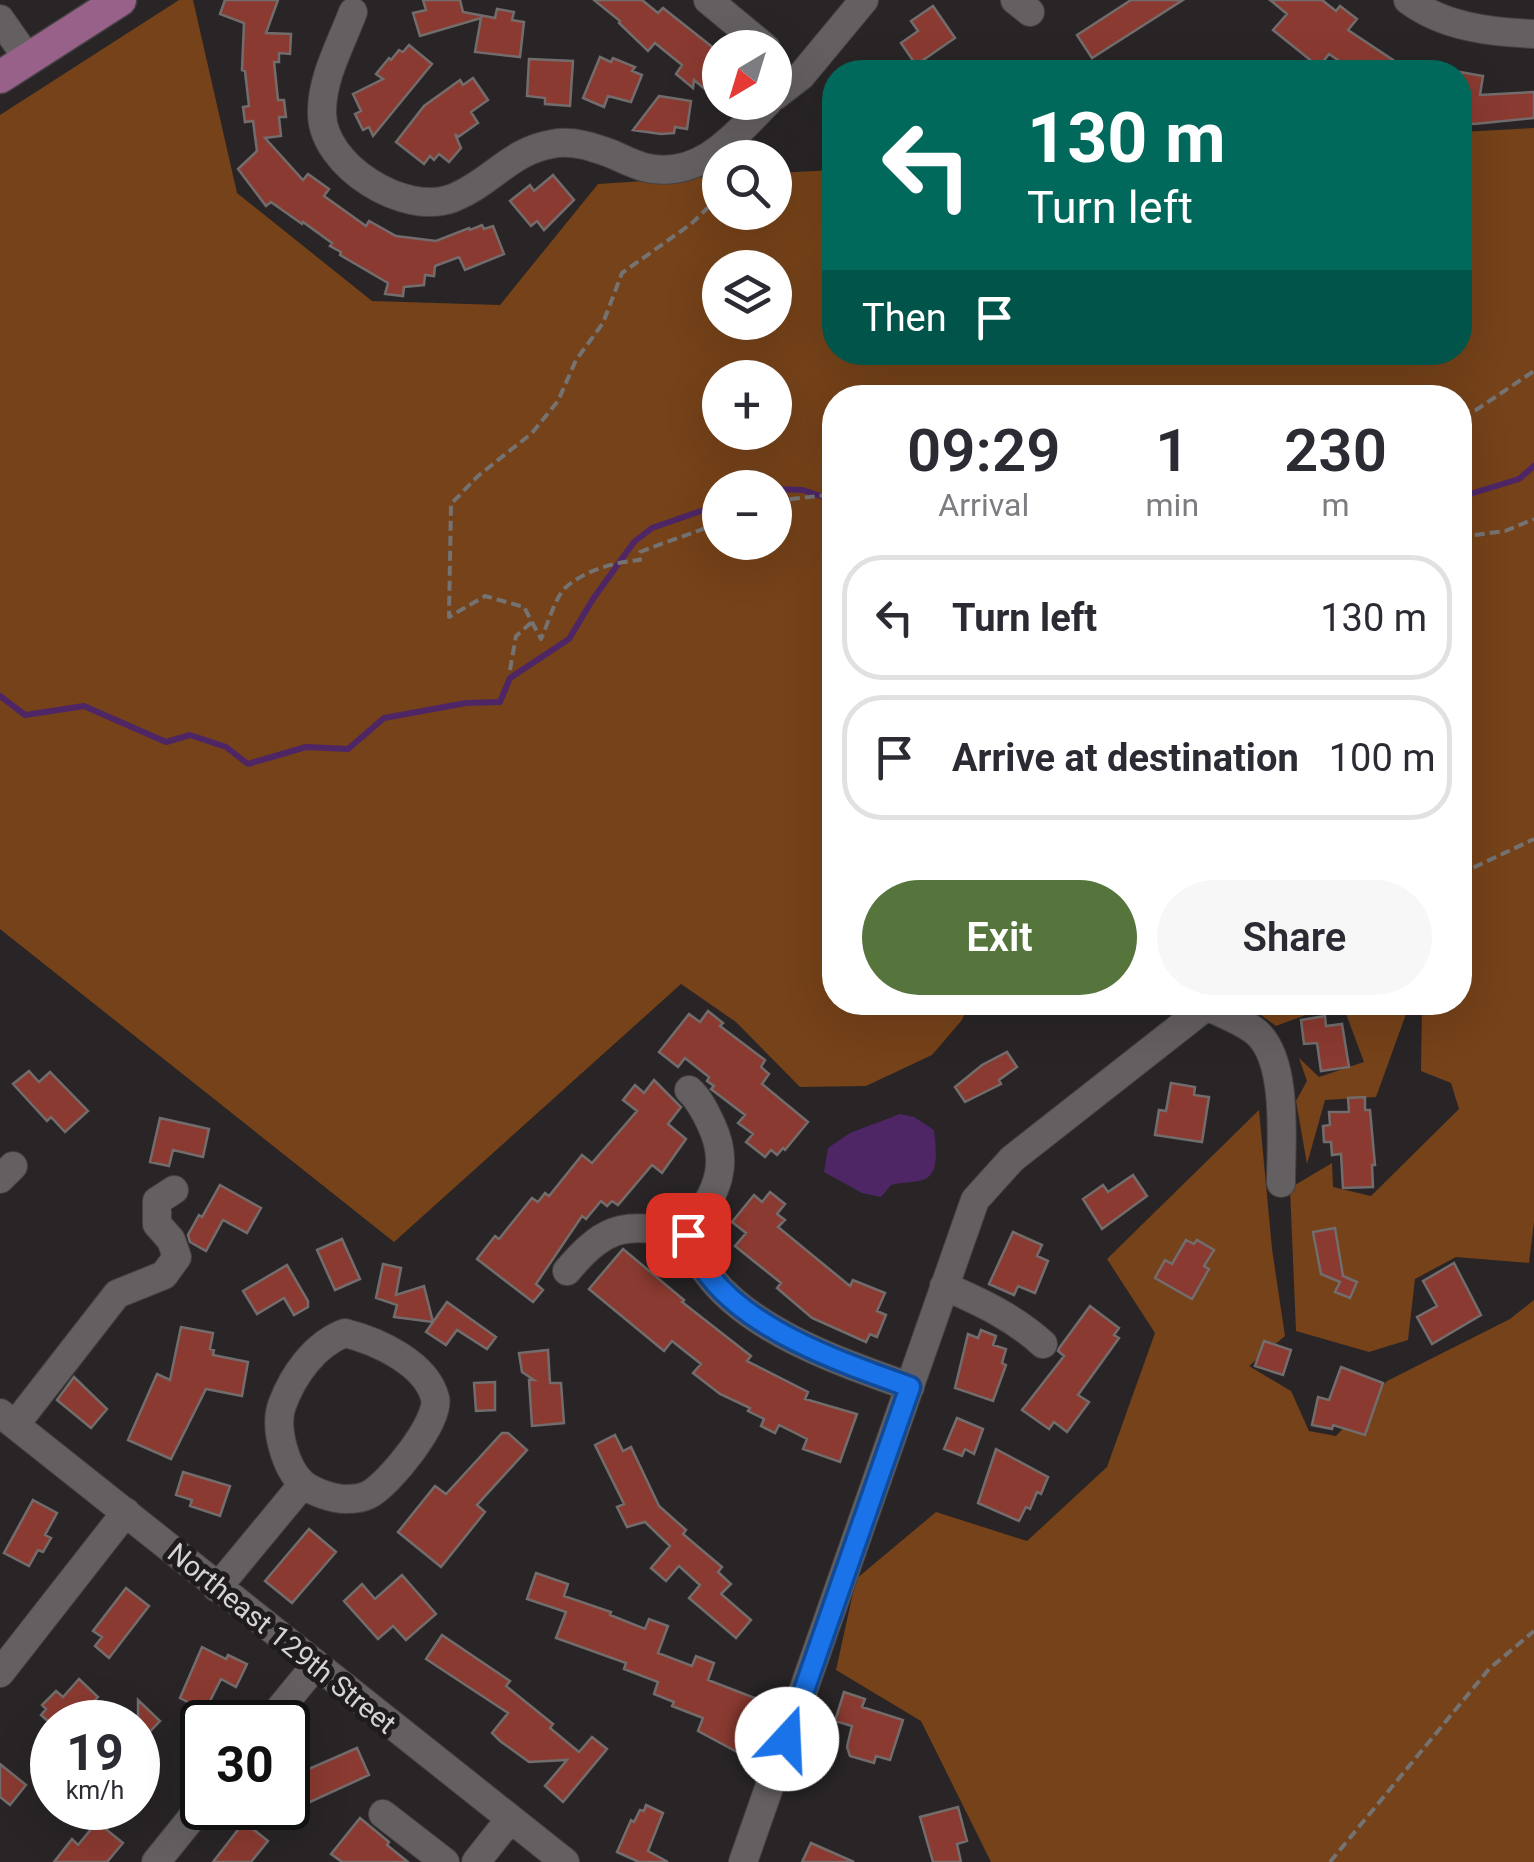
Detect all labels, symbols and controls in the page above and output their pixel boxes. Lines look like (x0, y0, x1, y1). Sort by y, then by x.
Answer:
north arrow (702, 30, 792, 120)
map controls (702, 30, 792, 560)
text: 130 m (1027, 97, 1226, 179)
icon: left (862, 100, 992, 230)
button: search (702, 140, 792, 230)
text: Turn left (1027, 181, 1193, 234)
button: layers (702, 250, 792, 340)
icon: arrive (967, 290, 1022, 345)
text: Then (862, 296, 947, 340)
button: + (702, 360, 792, 450)
text: 09:29 (907, 415, 1061, 486)
text: 1 (1155, 415, 1189, 486)
text: 230 (1284, 415, 1387, 486)
button: − (702, 470, 792, 560)
text: Arrival (938, 486, 1029, 524)
text: min (1146, 486, 1199, 524)
text: m (1321, 486, 1350, 524)
icon: left (867, 590, 922, 645)
text: Turn left (952, 596, 1097, 640)
text: 130 m (1320, 596, 1427, 640)
icon: arrive (867, 730, 922, 785)
text: Arrive at destination (952, 736, 1299, 780)
text: 100 m (1329, 736, 1436, 780)
button: Exit (862, 880, 1137, 995)
button: Share (1157, 880, 1432, 995)
pin (646, 1193, 731, 1278)
icon: arrive (661, 1208, 716, 1263)
street label: Northeast 129th Street (161, 1536, 402, 1741)
position arrow (735, 1687, 839, 1791)
speed limit sign: 30 (180, 1700, 310, 1830)
text: 19 (66, 1724, 124, 1782)
text: km/h (66, 1776, 124, 1805)

